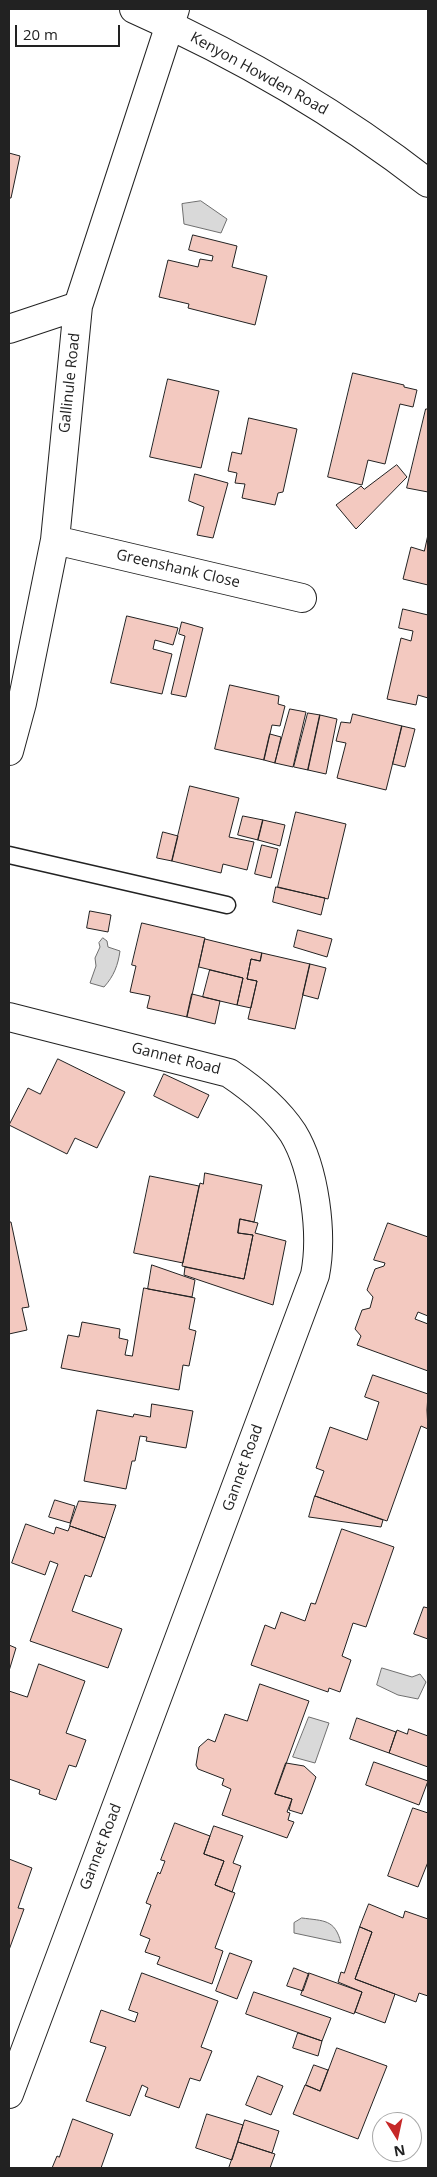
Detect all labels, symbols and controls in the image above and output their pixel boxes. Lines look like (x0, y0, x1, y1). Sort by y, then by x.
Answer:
scale bar (18, 15, 122, 47)
text: 20 m (23, 24, 58, 44)
street label: Kenyon Howden Road (187, 29, 331, 119)
street label: Gallinule Road (56, 332, 84, 434)
street label: Greenshank Close (114, 546, 242, 592)
street label: Gannet Road (130, 1039, 222, 1079)
street label: Gannet Road (219, 1422, 267, 1514)
street label: Gannet Road (76, 1801, 126, 1893)
north arrow (372, 2112, 422, 2162)
text: N (392, 2141, 407, 2162)

